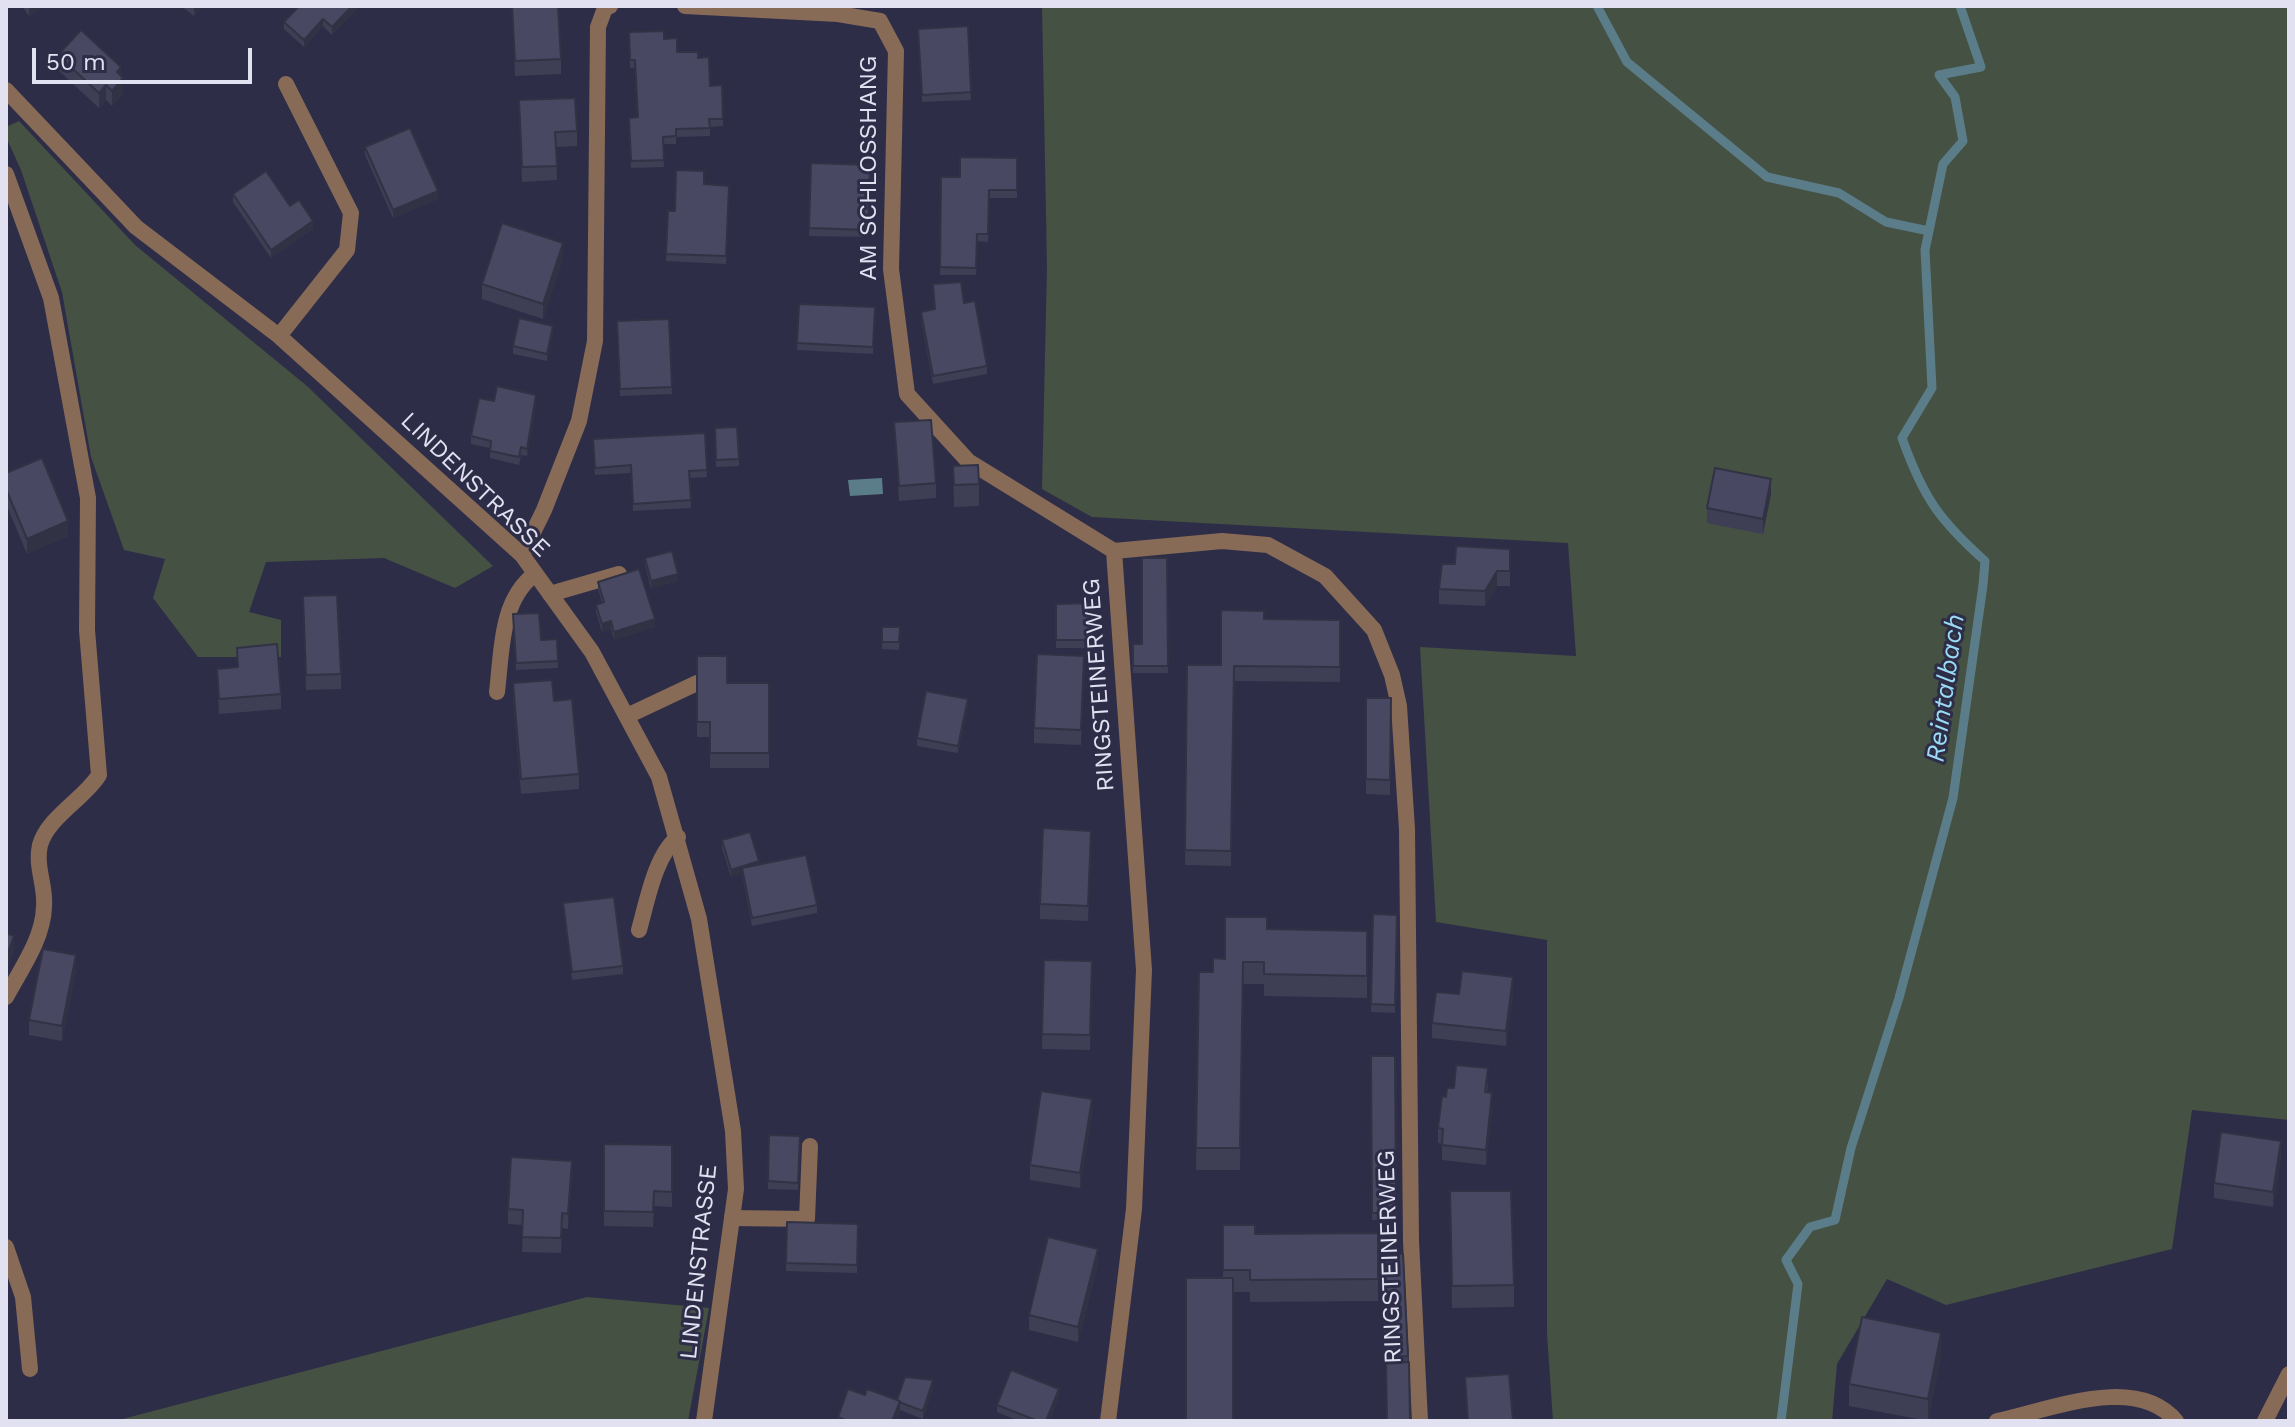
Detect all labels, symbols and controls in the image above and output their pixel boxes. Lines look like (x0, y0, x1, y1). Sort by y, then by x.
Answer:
scale bar (36, 32, 256, 82)
text: 50 m (46, 48, 106, 76)
street label: AM SCHLOSSHANG (855, 56, 883, 280)
street label: LINDENSTRASSE (394, 407, 556, 563)
street label: RINGSTEINERWEG (1077, 577, 1121, 793)
water label: Reintalbach (1920, 612, 1972, 764)
street label: RINGSTEINERWEG (1372, 1150, 1408, 1364)
street label: LINDENSTRASSE (674, 1163, 724, 1361)

